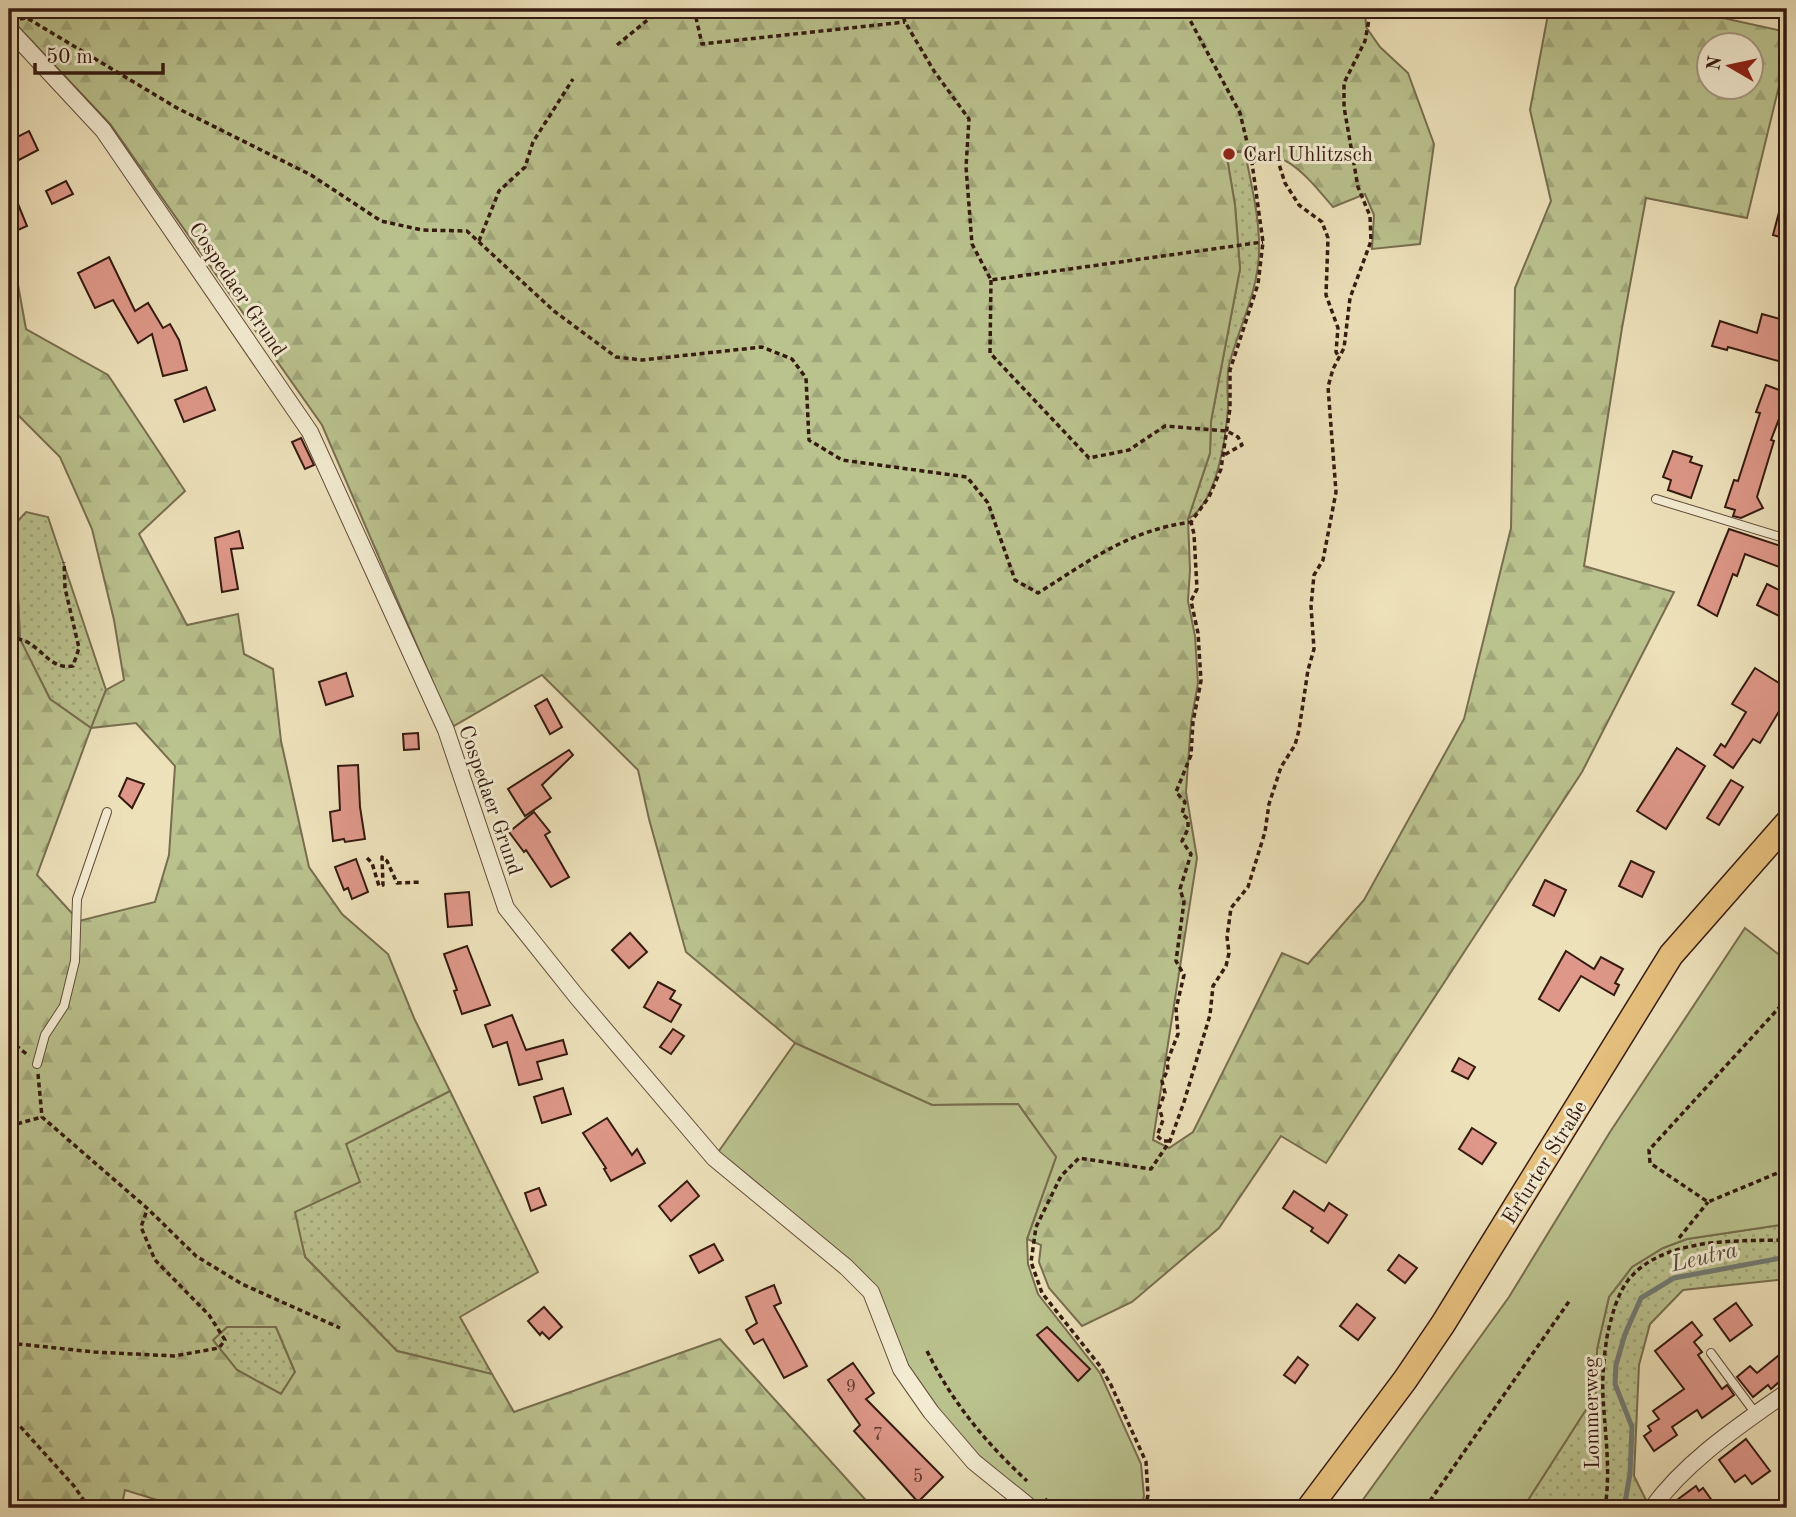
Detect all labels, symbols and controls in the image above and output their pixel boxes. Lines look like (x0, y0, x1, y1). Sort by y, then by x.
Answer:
scale bar (35, 32, 163, 76)
north arrow (1694, 32, 1764, 102)
text: 50 m (46, 47, 93, 68)
text: N (1705, 55, 1726, 72)
place label: Carl Uhlitzsch (1243, 145, 1373, 166)
marker: Carl Uhlitzsch (1221, 146, 1237, 162)
street label: Cospedaer Grund (184, 219, 289, 361)
street label: Cospedaer Grund (454, 723, 525, 878)
street label: Erfurter Straße (1499, 1097, 1592, 1228)
water label: Leutra (1668, 1239, 1740, 1277)
street label: Lommerweg (1581, 1356, 1604, 1469)
house number: 9 (846, 1378, 856, 1396)
house number: 7 (873, 1426, 883, 1444)
house number: 5 (913, 1468, 923, 1486)

